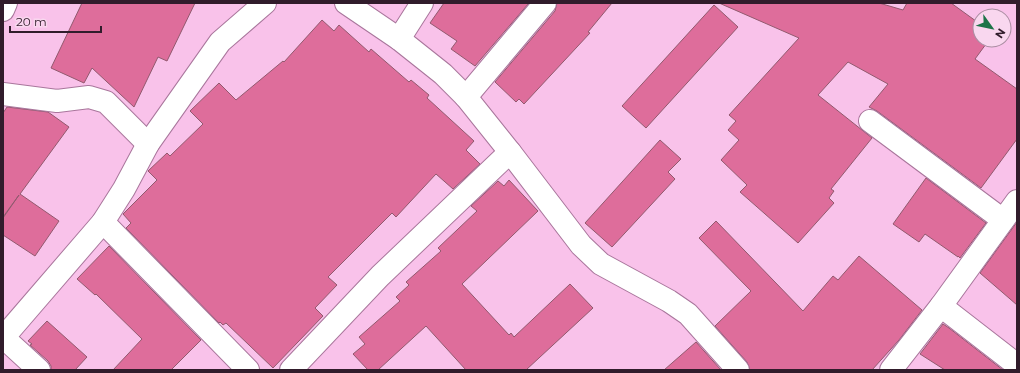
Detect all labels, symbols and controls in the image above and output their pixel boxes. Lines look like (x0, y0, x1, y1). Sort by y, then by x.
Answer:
scale bar (10, 8, 101, 34)
north arrow (972, 8, 1012, 48)
text: 20 m (16, 14, 47, 29)
text: N (992, 26, 1009, 41)

